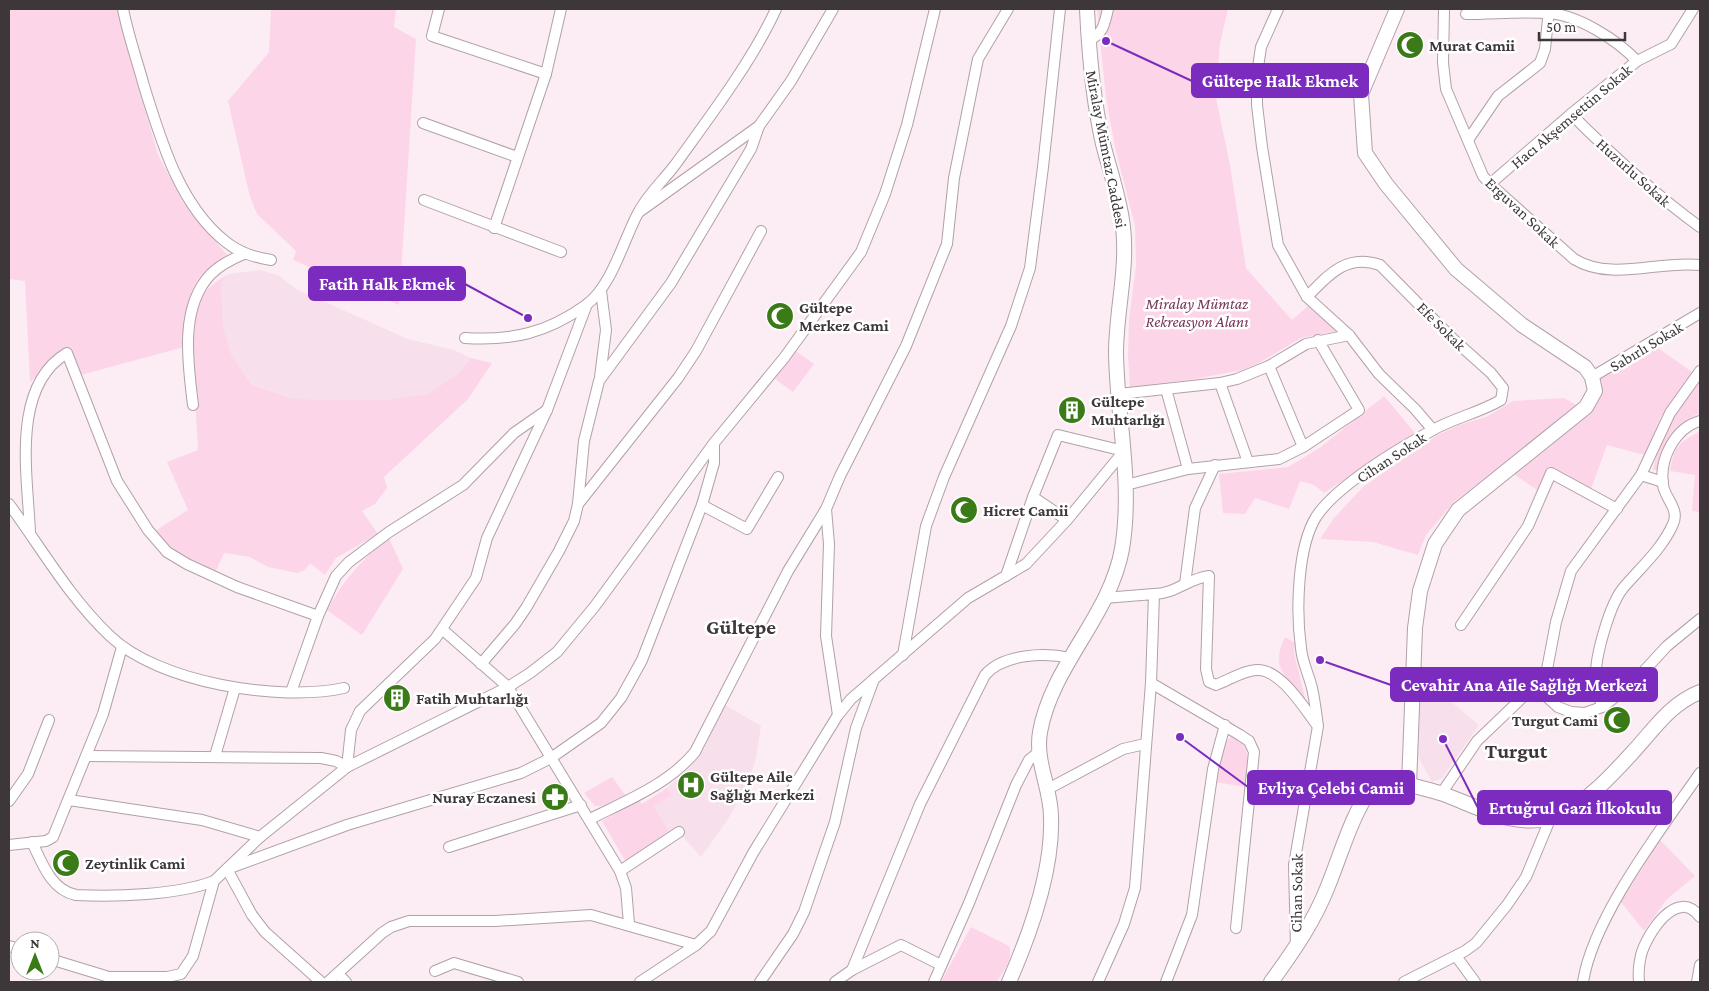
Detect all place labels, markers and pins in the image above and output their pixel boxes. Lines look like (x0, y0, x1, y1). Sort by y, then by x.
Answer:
mosque icon: Murat Camii (1395, 30, 1425, 60)
place label: Murat Camii (1429, 37, 1515, 54)
callout: Gültepe Halk Ekmek (1192, 64, 1368, 97)
callout: Fatih Halk Ekmek (309, 267, 465, 300)
place label: Gültepe Merkez Cami (799, 299, 889, 334)
mosque icon: Gültepe Merkez Cami (765, 301, 795, 331)
place label: Gültepe Muhtarlığı (1091, 393, 1165, 428)
building icon: Gültepe Muhtarlığı (1057, 395, 1087, 425)
mosque icon: Hicret Camii (949, 495, 979, 525)
place label: Hicret Camii (983, 502, 1069, 519)
callout: Cevahir Ana Aile Sağlığı Merkezi (1391, 668, 1657, 701)
building icon: Fatih Muhtarlığı (382, 683, 412, 713)
place label: Fatih Muhtarlığı (416, 690, 529, 707)
mosque icon: Turgut Cami (1602, 705, 1632, 735)
place label: Turgut Cami (1512, 712, 1598, 729)
place label: Gültepe Aile Sağlığı Merkezi (710, 768, 815, 803)
hospital icon: Gültepe Aile Sağlığı Merkezi (676, 770, 706, 800)
callout: Evliya Çelebi Camii (1248, 771, 1414, 804)
pharmacy icon: Nuray Eczanesi (540, 782, 570, 812)
place label: Nuray Eczanesi (432, 789, 536, 806)
callout: Ertuğrul Gazi İlkokulu (1478, 791, 1671, 824)
mosque icon: Zeytinlik Cami (51, 848, 81, 878)
place label: Zeytinlik Cami (85, 855, 186, 872)

